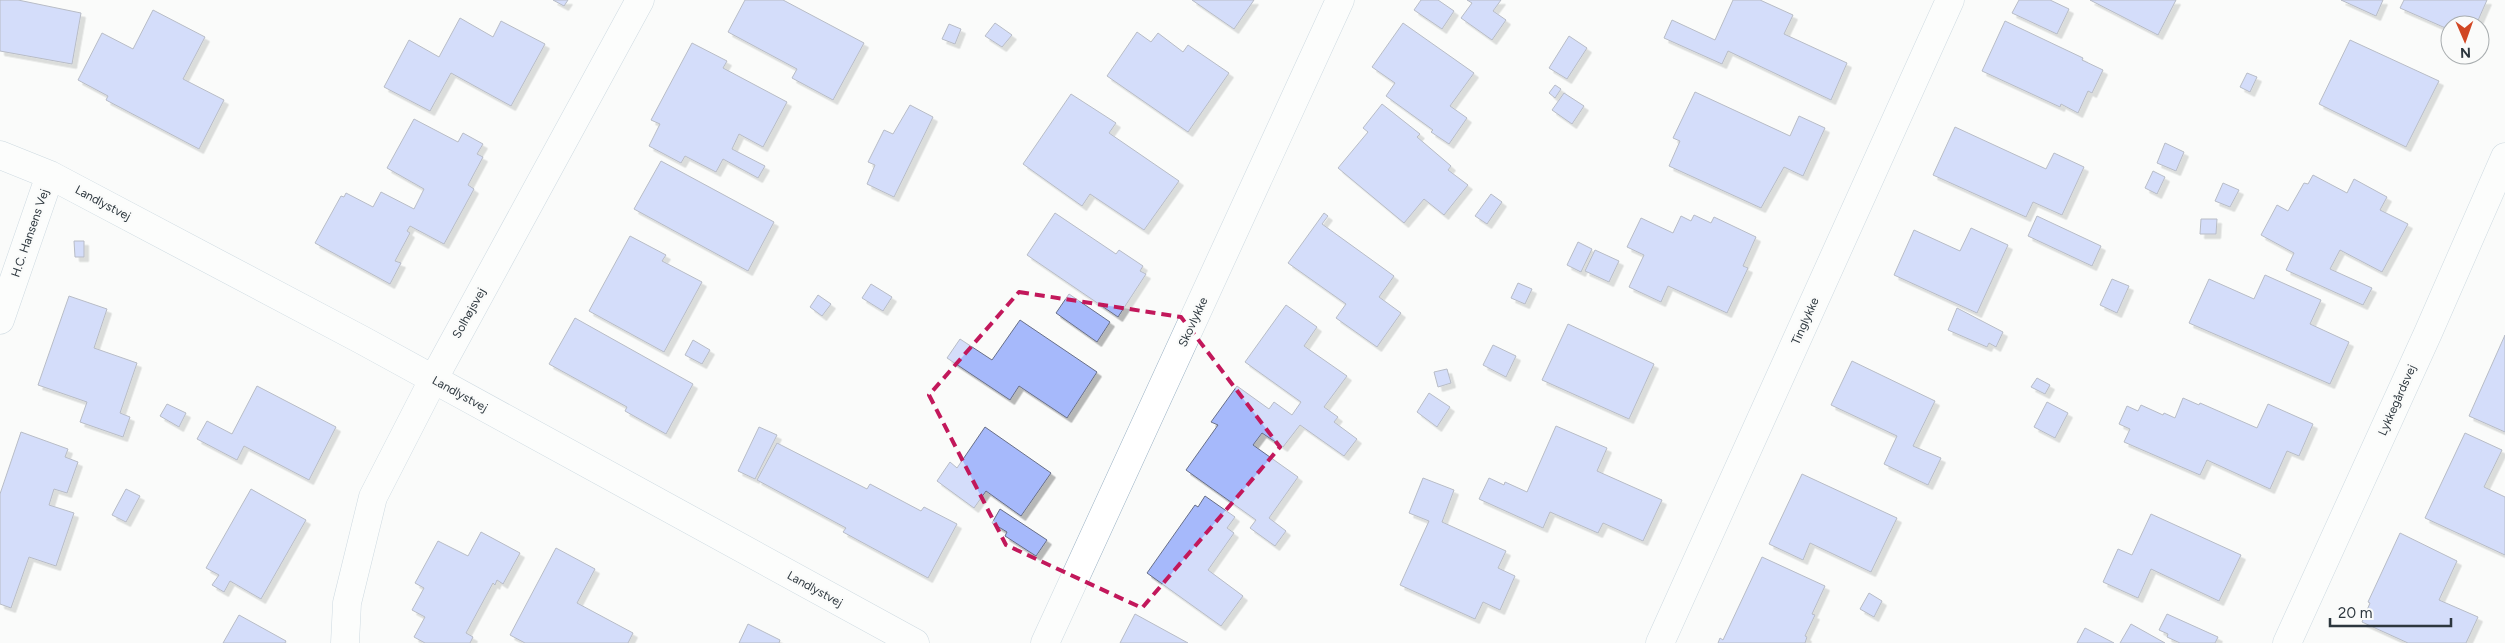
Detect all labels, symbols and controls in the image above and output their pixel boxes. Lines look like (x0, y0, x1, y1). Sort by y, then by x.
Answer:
north arrow (2440, 15, 2490, 65)
text: N (2460, 44, 2471, 61)
street label: Landlystvej (73, 182, 133, 224)
street label: H.C. Hansens Vej (8, 187, 52, 279)
street label: Solhøjsvej (449, 285, 489, 341)
street label: Skovlykke (1175, 295, 1211, 349)
street label: Tinglykke (1788, 295, 1822, 347)
street label: Lykkegårdsvej (2375, 362, 2419, 438)
street label: Landlystvej (430, 373, 490, 415)
street label: Landlystvej (785, 568, 845, 610)
scale bar (2330, 596, 2451, 628)
text: 20 m (2338, 604, 2372, 622)

